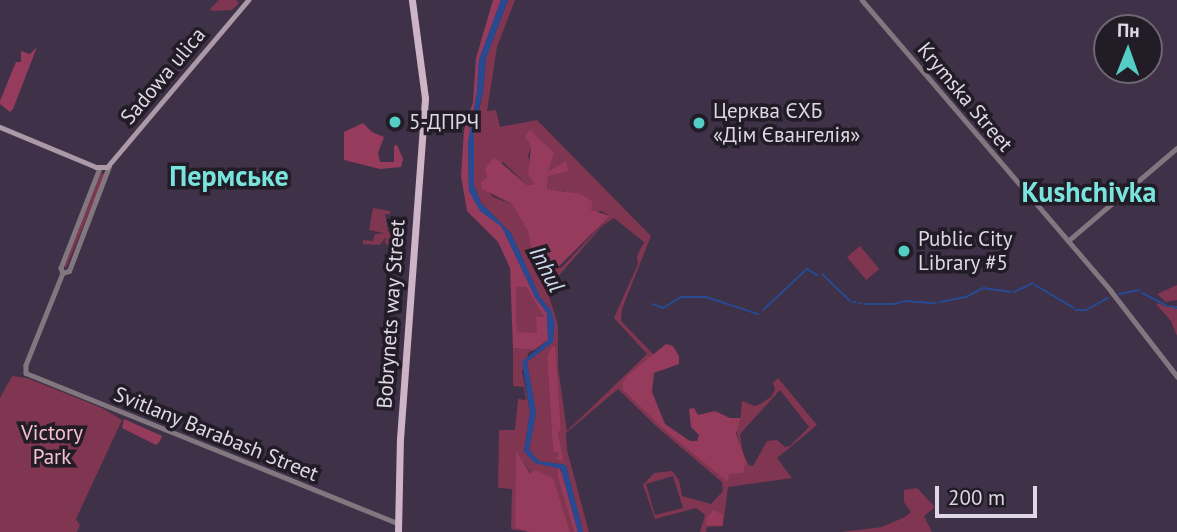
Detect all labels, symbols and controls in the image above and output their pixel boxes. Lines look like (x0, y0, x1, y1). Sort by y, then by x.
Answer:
north arrow (1093, 14, 1163, 84)
text: Пн (1117, 18, 1140, 42)
street label: Sadowa ulica (115, 23, 211, 129)
street label: Krymska Street (912, 37, 1018, 157)
place label: Церква ЄХБ «Дім Євангелія» (713, 98, 860, 148)
place label: 5-ДПРЧ (409, 109, 479, 135)
marker: 5-ДПРЧ (387, 114, 403, 130)
marker: Церква ЄХБ «Дім Євангелія» (691, 115, 707, 131)
district label: Пермське (169, 159, 289, 193)
district label: Kushchivka (1022, 175, 1156, 209)
street label: Bobrynets way Street (372, 218, 410, 410)
place label: Public City Library #5 (918, 226, 1013, 276)
water label: Inhul (523, 241, 571, 297)
marker: Public City Library #5 (896, 243, 912, 259)
street label: Svitlany Barabash Street (110, 381, 322, 487)
park label: Victory Park (21, 420, 83, 470)
scale bar (939, 472, 1040, 516)
text: 200 m (948, 484, 1005, 511)

